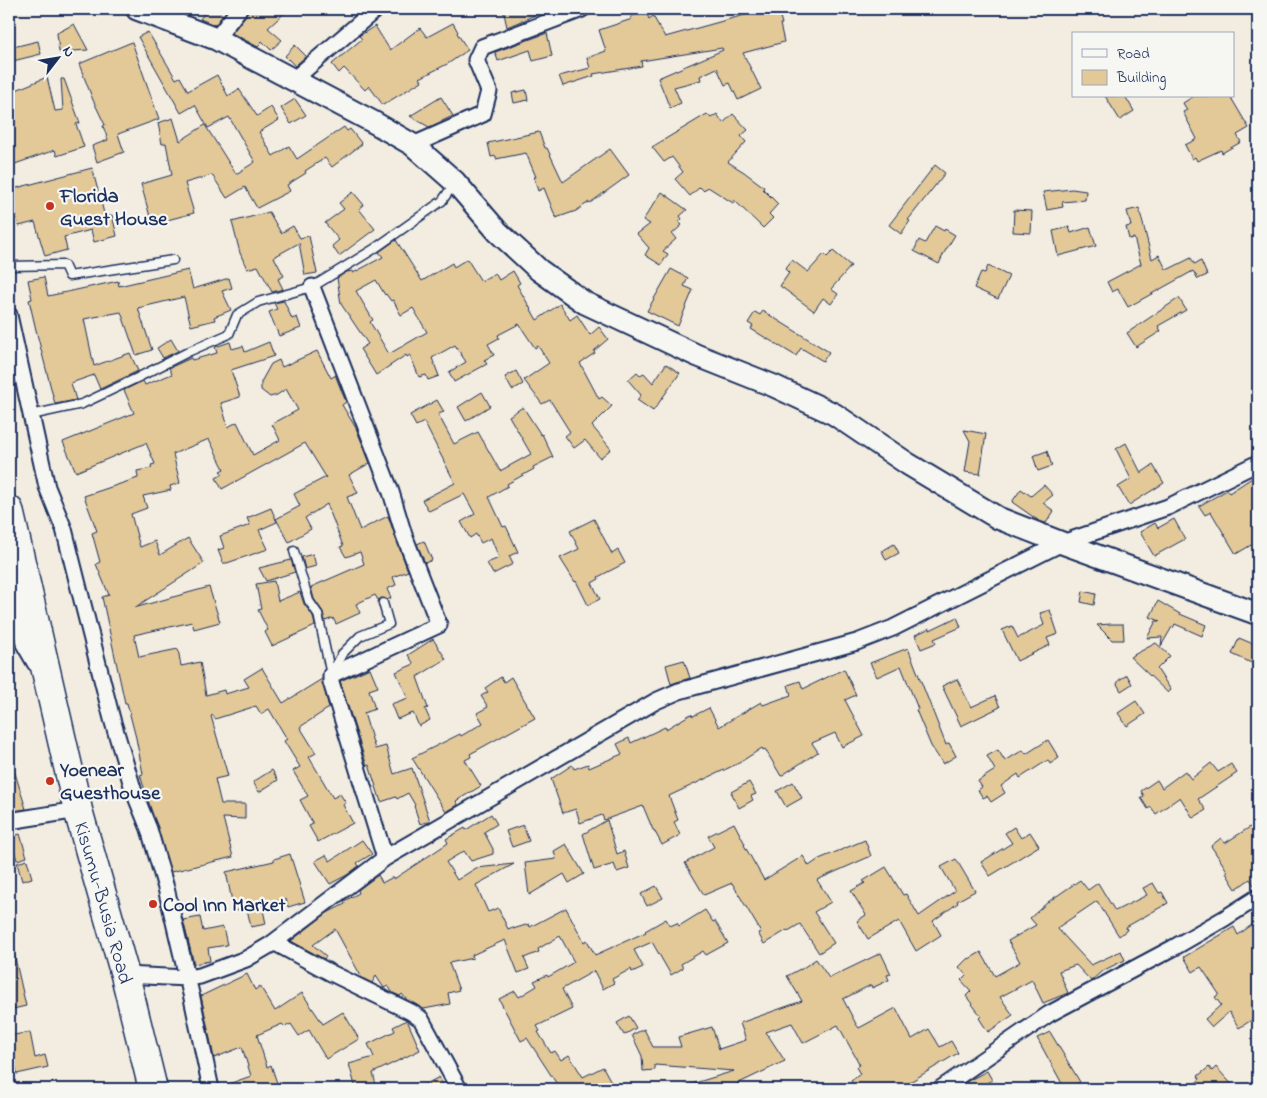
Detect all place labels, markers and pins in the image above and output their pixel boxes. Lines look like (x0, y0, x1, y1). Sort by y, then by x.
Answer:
place label: Florida Guest House (59, 183, 168, 235)
marker: Florida Guest House (44, 200, 56, 212)
place label: Yoenear Guesthouse (59, 757, 161, 809)
marker: Yoenear Guesthouse (44, 775, 56, 787)
place label: Cool Inn Market (163, 892, 286, 921)
marker: Cool Inn Market (147, 898, 159, 910)

